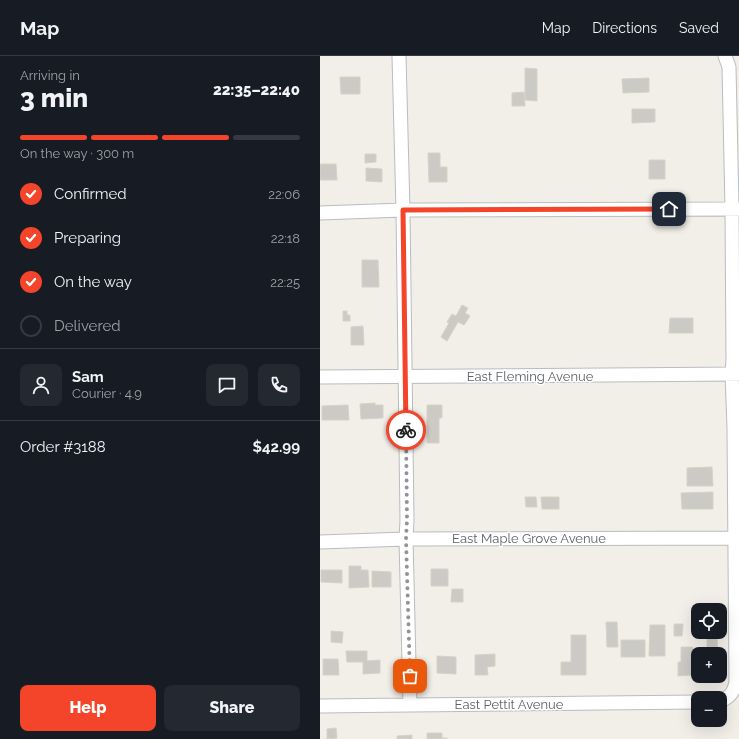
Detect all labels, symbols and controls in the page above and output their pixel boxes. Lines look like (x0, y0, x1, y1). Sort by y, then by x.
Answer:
text: Map (20, 17, 59, 39)
text: Map (542, 20, 570, 36)
text: Directions (592, 20, 657, 36)
text: Saved (679, 20, 719, 36)
text: Arriving in (20, 68, 80, 83)
text: 22:35–22:40 (213, 81, 300, 99)
text: 3 min (20, 83, 88, 113)
text: On the way · 300 m (20, 146, 134, 161)
icon: check (20, 183, 42, 205)
text: Confirmed (54, 185, 127, 203)
text: 22:06 (268, 187, 300, 202)
pin (652, 192, 686, 226)
icon: home (658, 198, 680, 220)
icon: check (20, 227, 42, 249)
text: Preparing (54, 229, 121, 247)
text: 22:18 (271, 231, 300, 246)
icon: check (20, 271, 42, 293)
text: On the way (54, 273, 132, 291)
text: 22:25 (270, 275, 300, 290)
text: Delivered (54, 317, 121, 335)
button: person (20, 364, 62, 406)
button: chat (206, 364, 248, 406)
button: phone (258, 364, 300, 406)
text: Sam (72, 368, 104, 386)
street label: East Fleming Avenue (467, 369, 594, 384)
text: Courier · 4.9 (72, 386, 142, 401)
courier (386, 410, 426, 450)
icon: bike (395, 419, 417, 441)
text: Order #3188 (20, 438, 106, 456)
text: $42.99 (252, 438, 300, 456)
street label: East Maple Grove Avenue (452, 531, 606, 546)
map controls (691, 603, 727, 727)
button: locate (691, 603, 727, 639)
button: + (691, 647, 727, 683)
pin (393, 659, 427, 693)
icon: bag (399, 665, 421, 687)
button: Help (20, 685, 156, 731)
button: Share (164, 685, 300, 731)
button: − (691, 691, 727, 727)
street label: East Pettit Avenue (455, 697, 564, 712)

